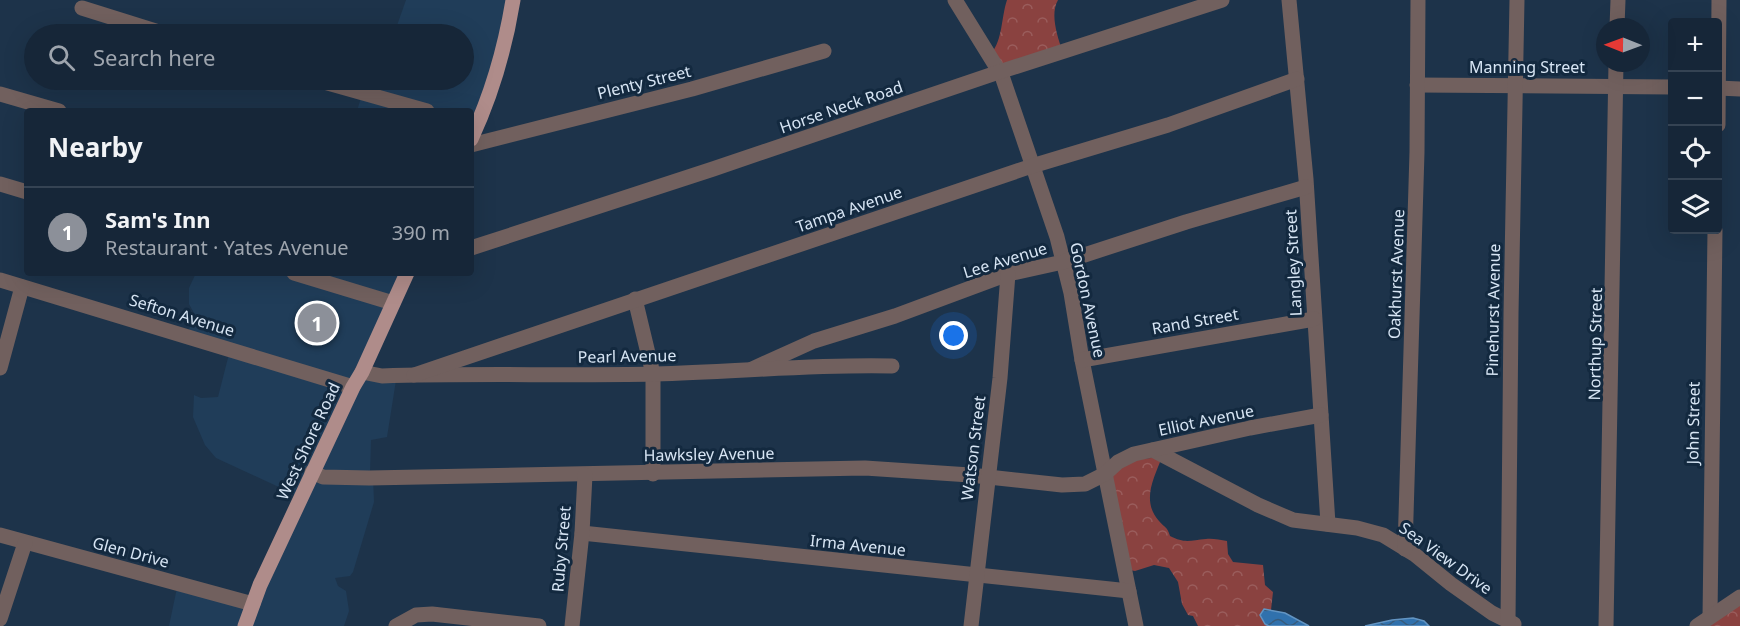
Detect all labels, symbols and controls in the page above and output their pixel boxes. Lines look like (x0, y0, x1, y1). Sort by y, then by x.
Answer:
north arrow (1596, 18, 1650, 72)
map controls (1668, 18, 1722, 234)
button: + (1668, 18, 1722, 72)
search box (24, 24, 474, 90)
icon: search (45, 41, 78, 74)
text: Search here (93, 42, 215, 72)
street label: Manning Street (1469, 56, 1585, 78)
street label: Plenty Street (595, 60, 693, 104)
button: − (1668, 72, 1722, 126)
street label: Horse Neck Road (776, 76, 906, 138)
button: locate (1668, 126, 1722, 180)
text: Nearby (48, 129, 143, 165)
button: layers (1668, 180, 1722, 234)
street label: Tampa Avenue (793, 181, 905, 237)
text: Sam's Inn (105, 204, 211, 234)
street label: Langley Street (1279, 209, 1307, 317)
street label: Oakhurst Avenue (1383, 209, 1409, 339)
text: 1 (62, 219, 73, 246)
text: 390 m (392, 219, 450, 246)
text: Restaurant · Yates Avenue (105, 234, 349, 261)
street label: Lee Avenue (960, 237, 1050, 283)
street label: Gordon Avenue (1065, 240, 1111, 360)
street label: Pinehurst Avenue (1481, 243, 1505, 377)
street label: Northup Street (1583, 287, 1607, 401)
street label: Sefton Avenue (127, 289, 237, 341)
pin: 1 (298, 300, 336, 346)
street label: Rand Street (1150, 303, 1240, 339)
your location (939, 321, 968, 350)
street label: Pearl Avenue (577, 344, 677, 368)
street label: West Shore Road (271, 379, 345, 503)
street label: John Street (1681, 381, 1705, 467)
street label: Watson Street (956, 394, 990, 502)
street label: Elliot Avenue (1156, 399, 1256, 441)
street label: Hawksley Avenue (643, 442, 775, 466)
street label: Ruby Street (546, 505, 576, 593)
street label: Sea View Drive (1395, 517, 1497, 599)
street label: Irma Avenue (809, 529, 907, 561)
street label: Glen Drive (90, 531, 172, 573)

